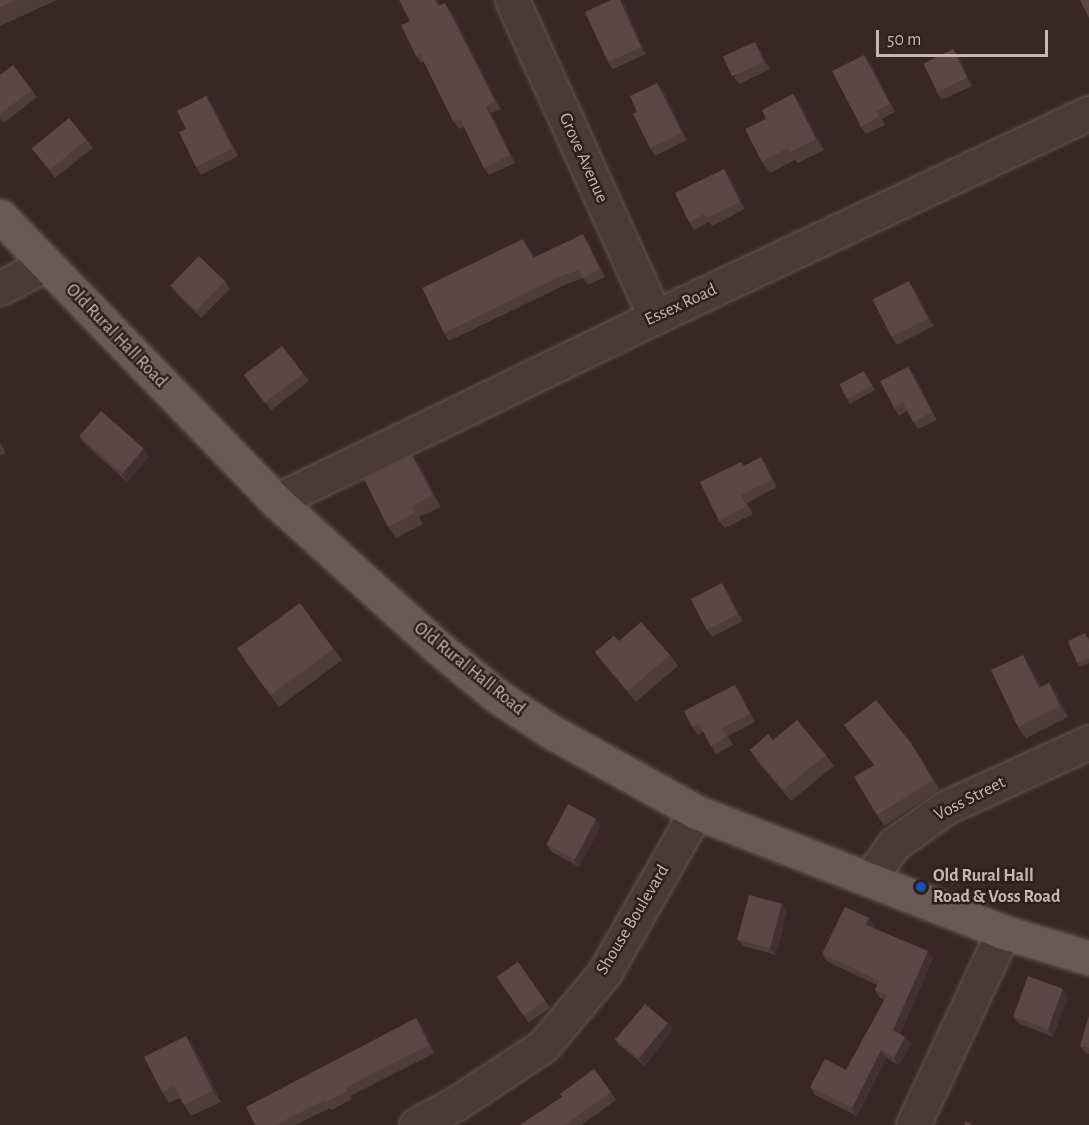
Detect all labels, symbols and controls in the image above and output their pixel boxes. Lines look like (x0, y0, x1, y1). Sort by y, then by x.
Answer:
scale bar (879, 18, 1052, 56)
text: 50 m (887, 31, 921, 49)
street label: Grove Avenue (554, 110, 612, 206)
street label: Essex Road (642, 279, 720, 331)
street label: Old Rural Hall Road (61, 280, 171, 392)
street label: Old Rural Hall Road (409, 618, 529, 720)
street label: Voss Street (931, 772, 1009, 826)
street label: Shouse Boulevard (592, 861, 674, 979)
place label: Old Rural Hall Road & Voss Road (933, 866, 1060, 908)
marker: Old Rural Hall Road & Voss Road (914, 880, 928, 894)

